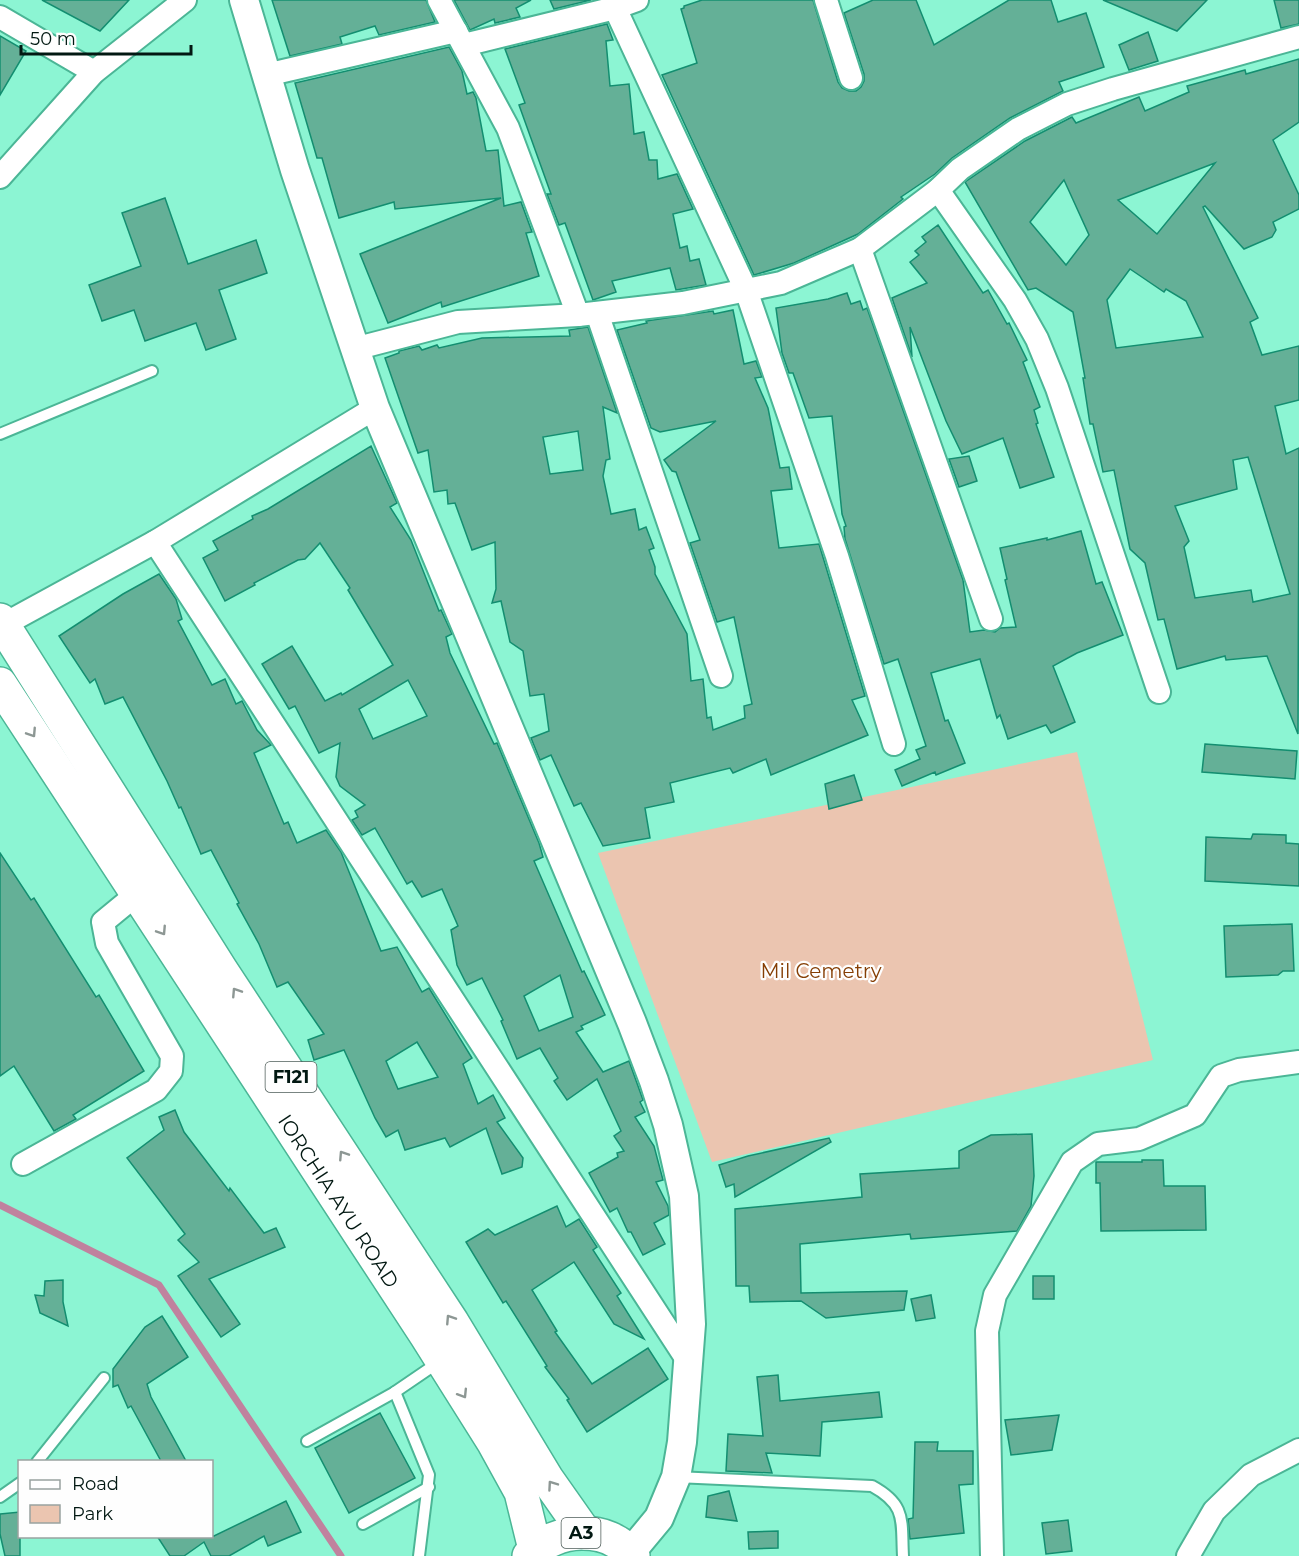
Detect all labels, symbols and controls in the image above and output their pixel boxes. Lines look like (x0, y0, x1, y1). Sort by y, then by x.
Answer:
scale bar (21, 18, 190, 56)
text: 50 m (30, 28, 76, 50)
one-way arrow (25, 726, 36, 737)
one-way arrow (155, 925, 166, 936)
park label: Mil Cemetry (760, 959, 882, 983)
one-way arrow (232, 988, 243, 999)
road number: F121 (266, 1062, 316, 1092)
street label: IORCHIA AYU ROAD (273, 1110, 404, 1292)
one-way arrow (339, 1151, 350, 1162)
one-way arrow (446, 1314, 457, 1325)
one-way arrow (456, 1388, 468, 1398)
legend (18, 1460, 213, 1538)
text: Road (72, 1473, 119, 1495)
one-way arrow (548, 1480, 559, 1491)
text: Park (72, 1503, 113, 1525)
road number: A3 (562, 1518, 600, 1548)

